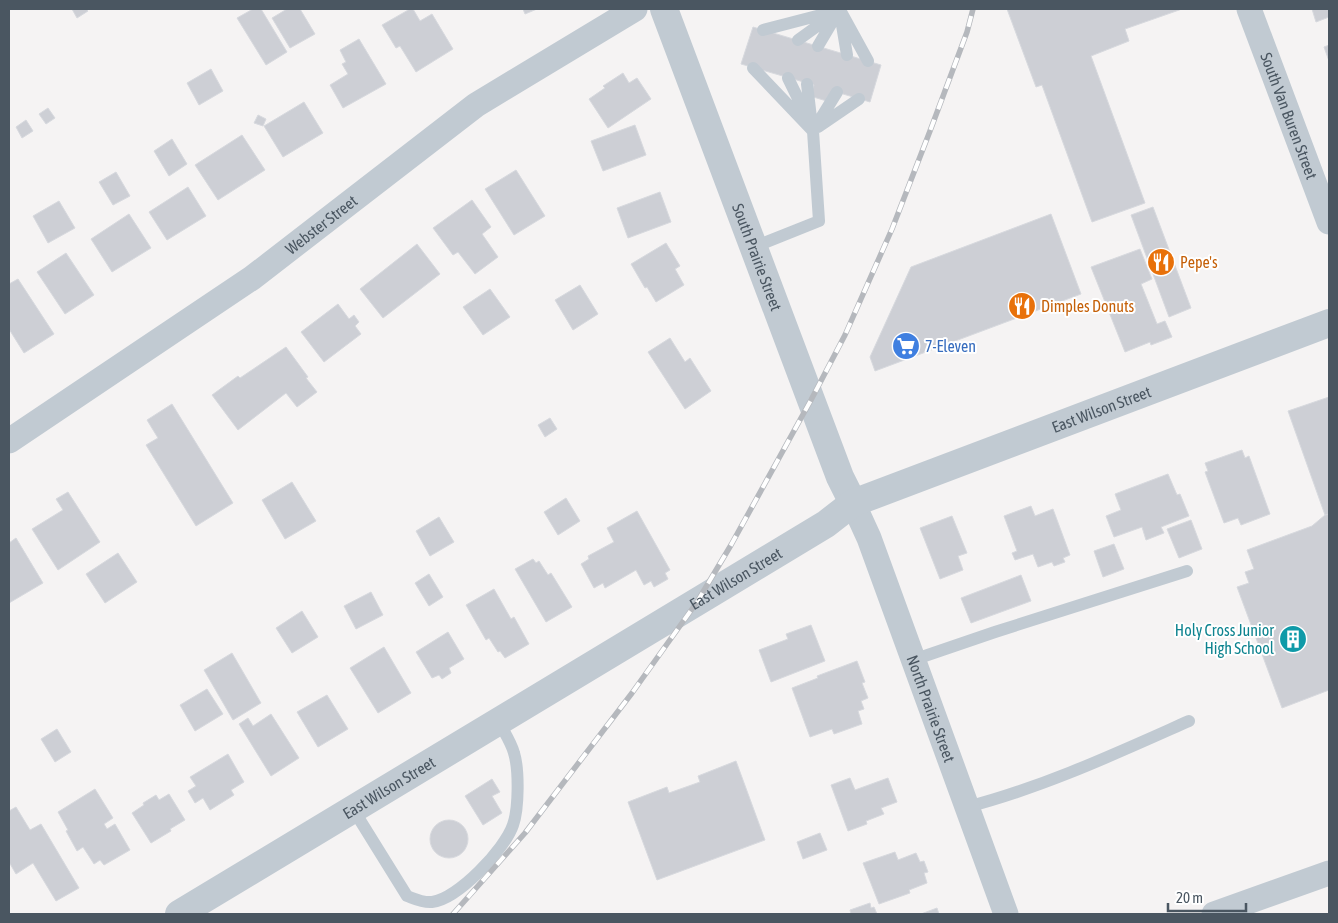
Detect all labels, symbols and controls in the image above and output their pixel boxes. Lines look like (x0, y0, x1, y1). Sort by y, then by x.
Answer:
street label: South Van Buren Street (1257, 50, 1321, 182)
street label: Webster Street (282, 191, 361, 258)
street label: South Prairie Street (729, 201, 786, 313)
restaurant icon: Pepe's (1146, 247, 1176, 277)
place label: Pepe's (1180, 253, 1218, 272)
restaurant icon: Dimples Donuts (1007, 291, 1037, 321)
place label: Dimples Donuts (1041, 297, 1135, 316)
supermarket icon: 7-Eleven (891, 331, 921, 361)
place label: 7-Eleven (925, 337, 976, 355)
street label: East Wilson Street (1049, 382, 1154, 436)
street label: East Wilson Street (686, 544, 785, 613)
place label: Holy Cross Junior High School (1175, 621, 1275, 658)
building icon: Holy Cross Junior High School (1278, 624, 1308, 654)
street label: North Prairie Street (903, 653, 959, 765)
street label: East Wilson Street (339, 753, 439, 822)
scale bar (1168, 880, 1246, 912)
text: 20 m (1176, 889, 1203, 906)

